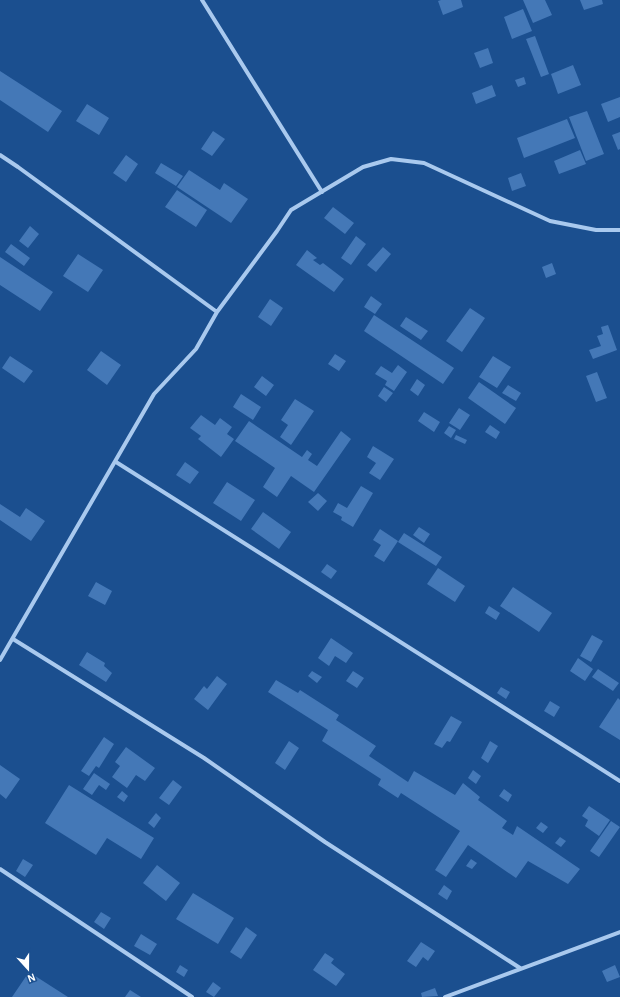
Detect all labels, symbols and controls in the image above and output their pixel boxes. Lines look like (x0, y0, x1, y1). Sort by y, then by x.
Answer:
north arrow (8, 949, 48, 989)
text: N (26, 971, 37, 984)

